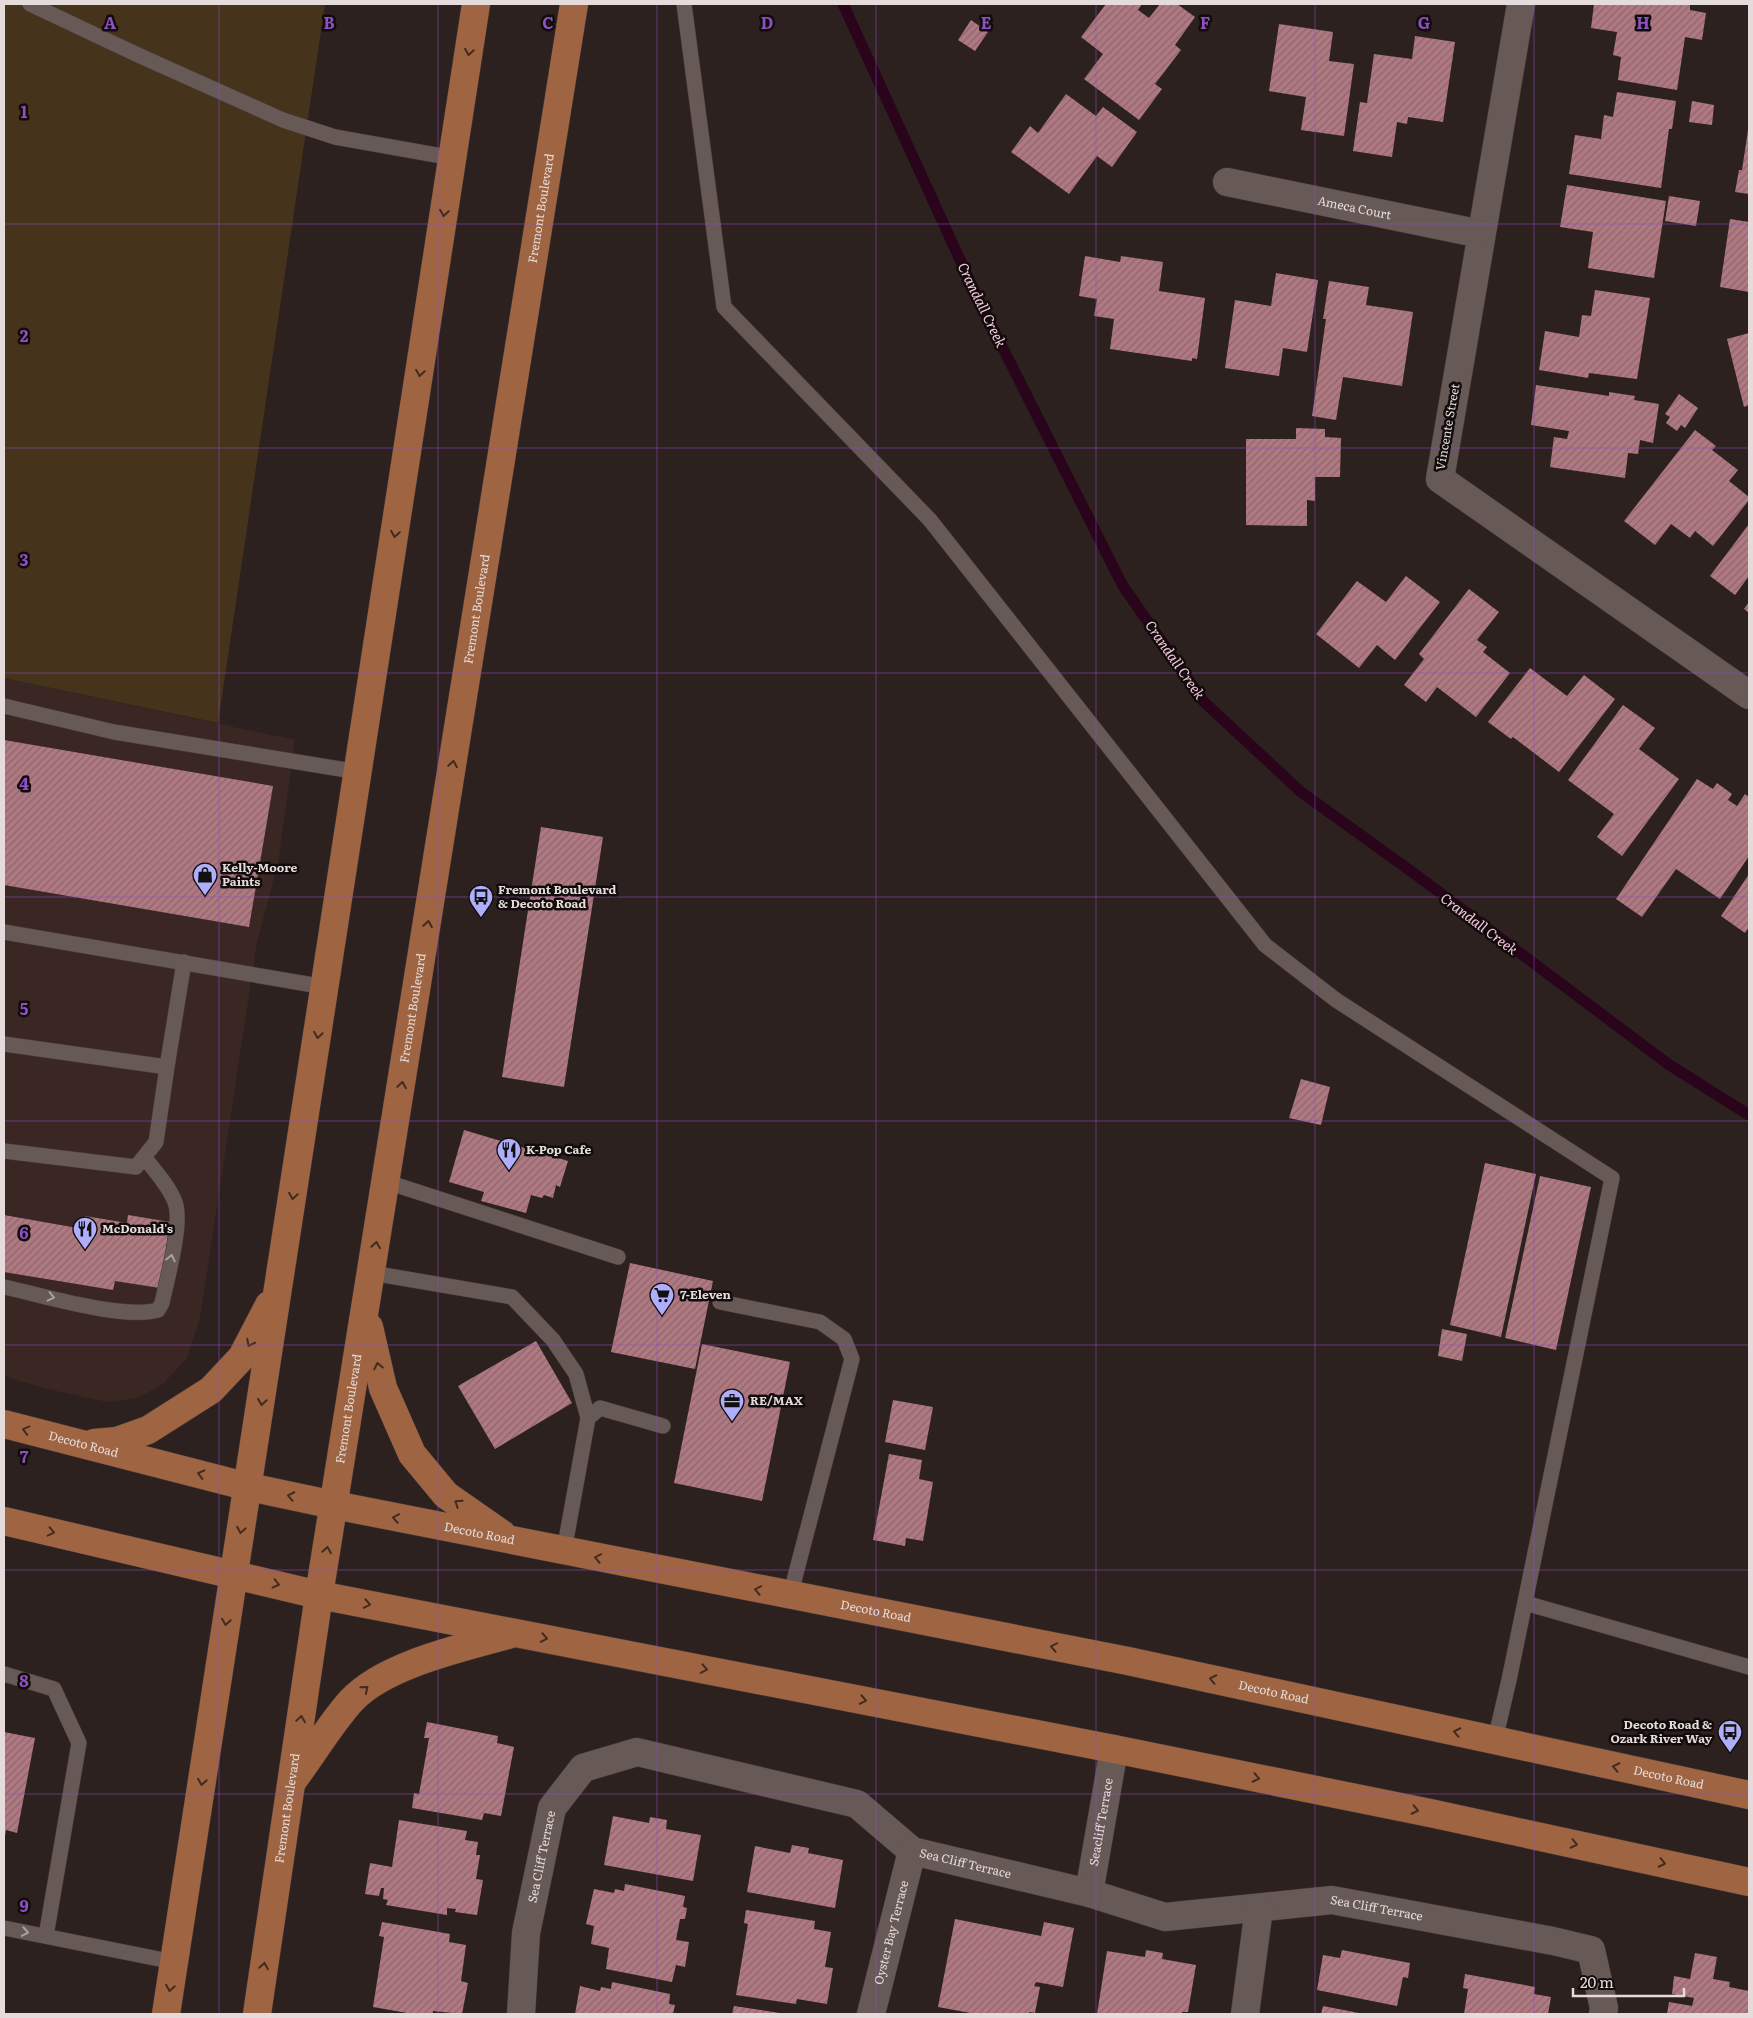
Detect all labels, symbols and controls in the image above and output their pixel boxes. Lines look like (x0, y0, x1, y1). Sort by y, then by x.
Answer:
text: A (104, 10, 116, 34)
text: B (323, 10, 335, 34)
text: C (542, 10, 554, 34)
text: D (761, 10, 773, 34)
text: E (981, 10, 992, 34)
text: F (1200, 10, 1210, 34)
text: G (1418, 10, 1430, 34)
text: H (1636, 10, 1650, 34)
one-way arrow (464, 48, 475, 56)
text: 1 (21, 99, 28, 123)
street label: Fremont Boulevard (523, 151, 558, 264)
street label: Ameca Court (1316, 191, 1393, 223)
one-way arrow (440, 208, 450, 217)
water label: Crandall Creek (954, 259, 1012, 351)
text: 2 (20, 323, 29, 347)
one-way arrow (415, 369, 425, 378)
street label: Vincente Street (1431, 382, 1464, 472)
one-way arrow (390, 530, 401, 538)
text: 3 (20, 547, 29, 571)
street label: Fremont Boulevard (458, 552, 494, 665)
water label: Crandall Creek (1141, 616, 1211, 703)
one-way arrow (447, 759, 458, 767)
text: 4 (19, 771, 29, 795)
place label: Kelly-Moore Paints (222, 858, 297, 890)
shop icon: Kelly-Moore Paints (192, 862, 218, 896)
place label: Fremont Boulevard & Decoto Road (498, 880, 617, 912)
bus stop icon: Fremont Boulevard & Decoto Road (468, 884, 494, 918)
water label: Crandall Creek (1437, 887, 1523, 959)
one-way arrow (422, 920, 432, 928)
street label: Fremont Boulevard (394, 951, 430, 1064)
text: 5 (20, 996, 29, 1020)
one-way arrow (313, 1031, 324, 1039)
one-way arrow (396, 1080, 407, 1088)
restaurant icon: K-Pop Cafe (496, 1137, 522, 1171)
place label: K-Pop Cafe (526, 1140, 592, 1158)
one-way arrow (289, 1191, 299, 1200)
restaurant icon: McDonald's (72, 1216, 98, 1250)
place label: McDonald's (102, 1219, 173, 1237)
text: 6 (19, 1220, 29, 1244)
one-way arrow (371, 1241, 381, 1249)
one-way arrow (165, 1254, 176, 1262)
supermarket icon: 7-Eleven (649, 1282, 675, 1316)
place label: 7-Eleven (680, 1285, 732, 1303)
one-way arrow (47, 1291, 56, 1302)
one-way arrow (246, 1338, 256, 1347)
street label: Fremont Boulevard (330, 1352, 366, 1465)
one-way arrow (373, 1362, 384, 1371)
office icon: RE/MAX (719, 1388, 745, 1422)
place label: RE/MAX (750, 1391, 803, 1409)
one-way arrow (257, 1398, 268, 1406)
one-way arrow (21, 1425, 30, 1436)
street label: Decoto Road (47, 1426, 121, 1461)
text: 7 (20, 1444, 29, 1468)
one-way arrow (198, 1470, 206, 1480)
one-way arrow (287, 1491, 296, 1502)
one-way arrow (454, 1500, 464, 1509)
one-way arrow (392, 1513, 400, 1523)
street label: Decoto Road (443, 1517, 517, 1548)
one-way arrow (47, 1526, 56, 1537)
one-way arrow (237, 1526, 247, 1534)
one-way arrow (321, 1546, 331, 1554)
one-way arrow (594, 1553, 603, 1564)
one-way arrow (272, 1578, 281, 1589)
one-way arrow (754, 1585, 762, 1595)
street label: Decoto Road (839, 1595, 913, 1626)
one-way arrow (363, 1598, 372, 1609)
one-way arrow (221, 1618, 232, 1626)
one-way arrow (540, 1632, 548, 1643)
one-way arrow (1049, 1642, 1058, 1652)
one-way arrow (699, 1663, 708, 1674)
text: 8 (19, 1668, 29, 1692)
one-way arrow (1208, 1675, 1217, 1685)
street label: Decoto Road (1237, 1675, 1311, 1708)
one-way arrow (359, 1687, 368, 1695)
one-way arrow (859, 1694, 867, 1705)
one-way arrow (295, 1714, 306, 1722)
place label: Decoto Road & Ozark River Way (1611, 1715, 1713, 1747)
bus stop icon: Decoto Road & Ozark River Way (1717, 1719, 1743, 1753)
one-way arrow (1453, 1727, 1462, 1738)
street label: Fremont Boulevard (269, 1751, 304, 1864)
street label: Decoto Road (1632, 1760, 1706, 1793)
one-way arrow (1612, 1762, 1621, 1772)
one-way arrow (1252, 1772, 1260, 1782)
street label: Seacliff Terrace (1084, 1777, 1117, 1867)
one-way arrow (197, 1779, 208, 1787)
one-way arrow (1411, 1804, 1420, 1815)
street label: Sea Cliff Terrace (523, 1809, 559, 1904)
one-way arrow (1570, 1838, 1579, 1849)
street label: Sea Cliff Terrace (918, 1843, 1013, 1882)
one-way arrow (1658, 1857, 1667, 1868)
street label: Oyster Bay Terrace (869, 1878, 912, 1986)
street label: Sea Cliff Terrace (1329, 1890, 1425, 1925)
text: 9 (19, 1893, 29, 1917)
one-way arrow (20, 1927, 29, 1937)
one-way arrow (258, 1962, 269, 1970)
scale bar (1573, 1966, 1684, 1998)
text: 20 m (1580, 1970, 1614, 1993)
one-way arrow (166, 1984, 176, 1993)

